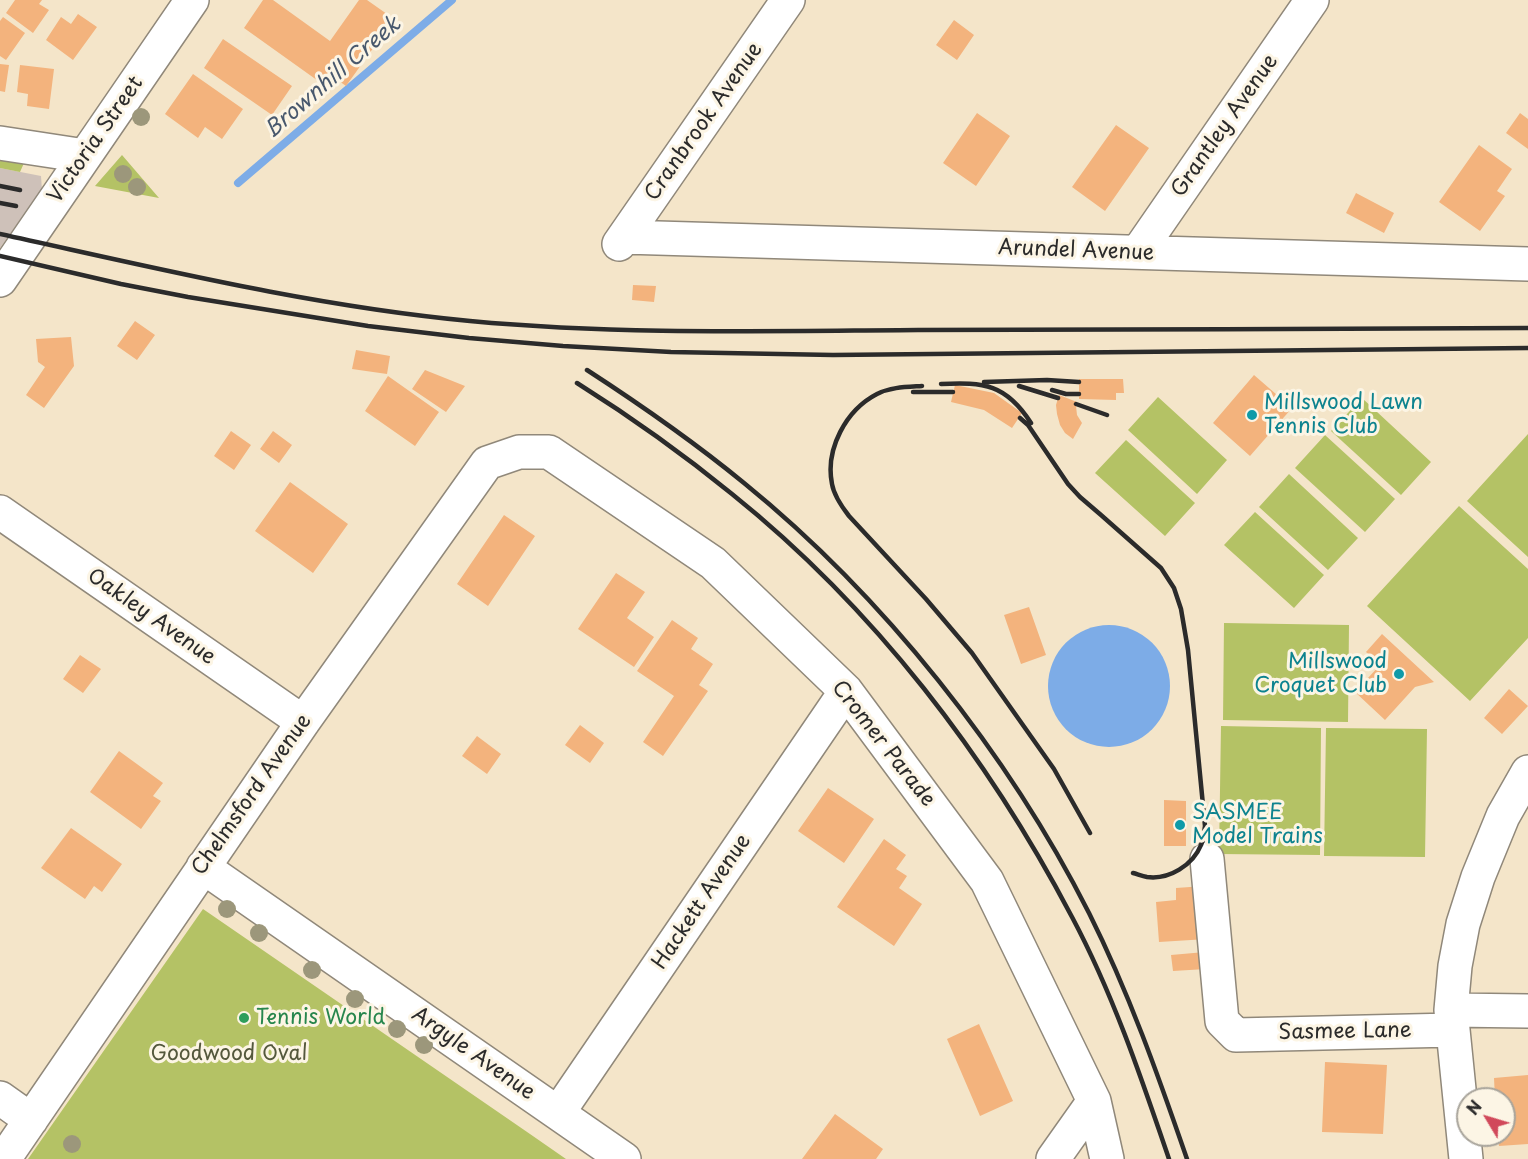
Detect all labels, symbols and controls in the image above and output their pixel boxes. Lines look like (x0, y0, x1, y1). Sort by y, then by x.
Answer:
water label: Brownhill Creek (259, 12, 407, 144)
street label: Cranbrook Avenue (640, 38, 768, 206)
street label: Grantley Avenue (1166, 50, 1284, 202)
street label: Victoria Street (43, 72, 149, 208)
street label: Arundel Avenue (997, 236, 1155, 266)
place label: Millswood Lawn Tennis Club (1264, 390, 1423, 440)
marker: Millswood Lawn Tennis Club (1245, 408, 1259, 422)
street label: Oakley Avenue (82, 564, 220, 670)
place label: Millswood Croquet Club (1254, 649, 1387, 699)
marker: Millswood Croquet Club (1392, 667, 1406, 681)
street label: Cromer Parade (826, 676, 940, 812)
street label: Chelmsford Avenue (187, 709, 317, 881)
place label: SASMEE Model Trains (1192, 800, 1323, 850)
marker: SASMEE Model Trains (1173, 818, 1187, 832)
street label: Hackett Avenue (648, 830, 756, 974)
street label: Argyle Avenue (407, 1002, 539, 1106)
place label: Tennis World (256, 1005, 385, 1031)
marker: Tennis World (237, 1011, 251, 1025)
street label: Sasmee Lane (1278, 1018, 1412, 1046)
park label: Goodwood Oval (151, 1041, 307, 1067)
north arrow (1456, 1087, 1516, 1147)
text: N (1460, 1095, 1487, 1120)

